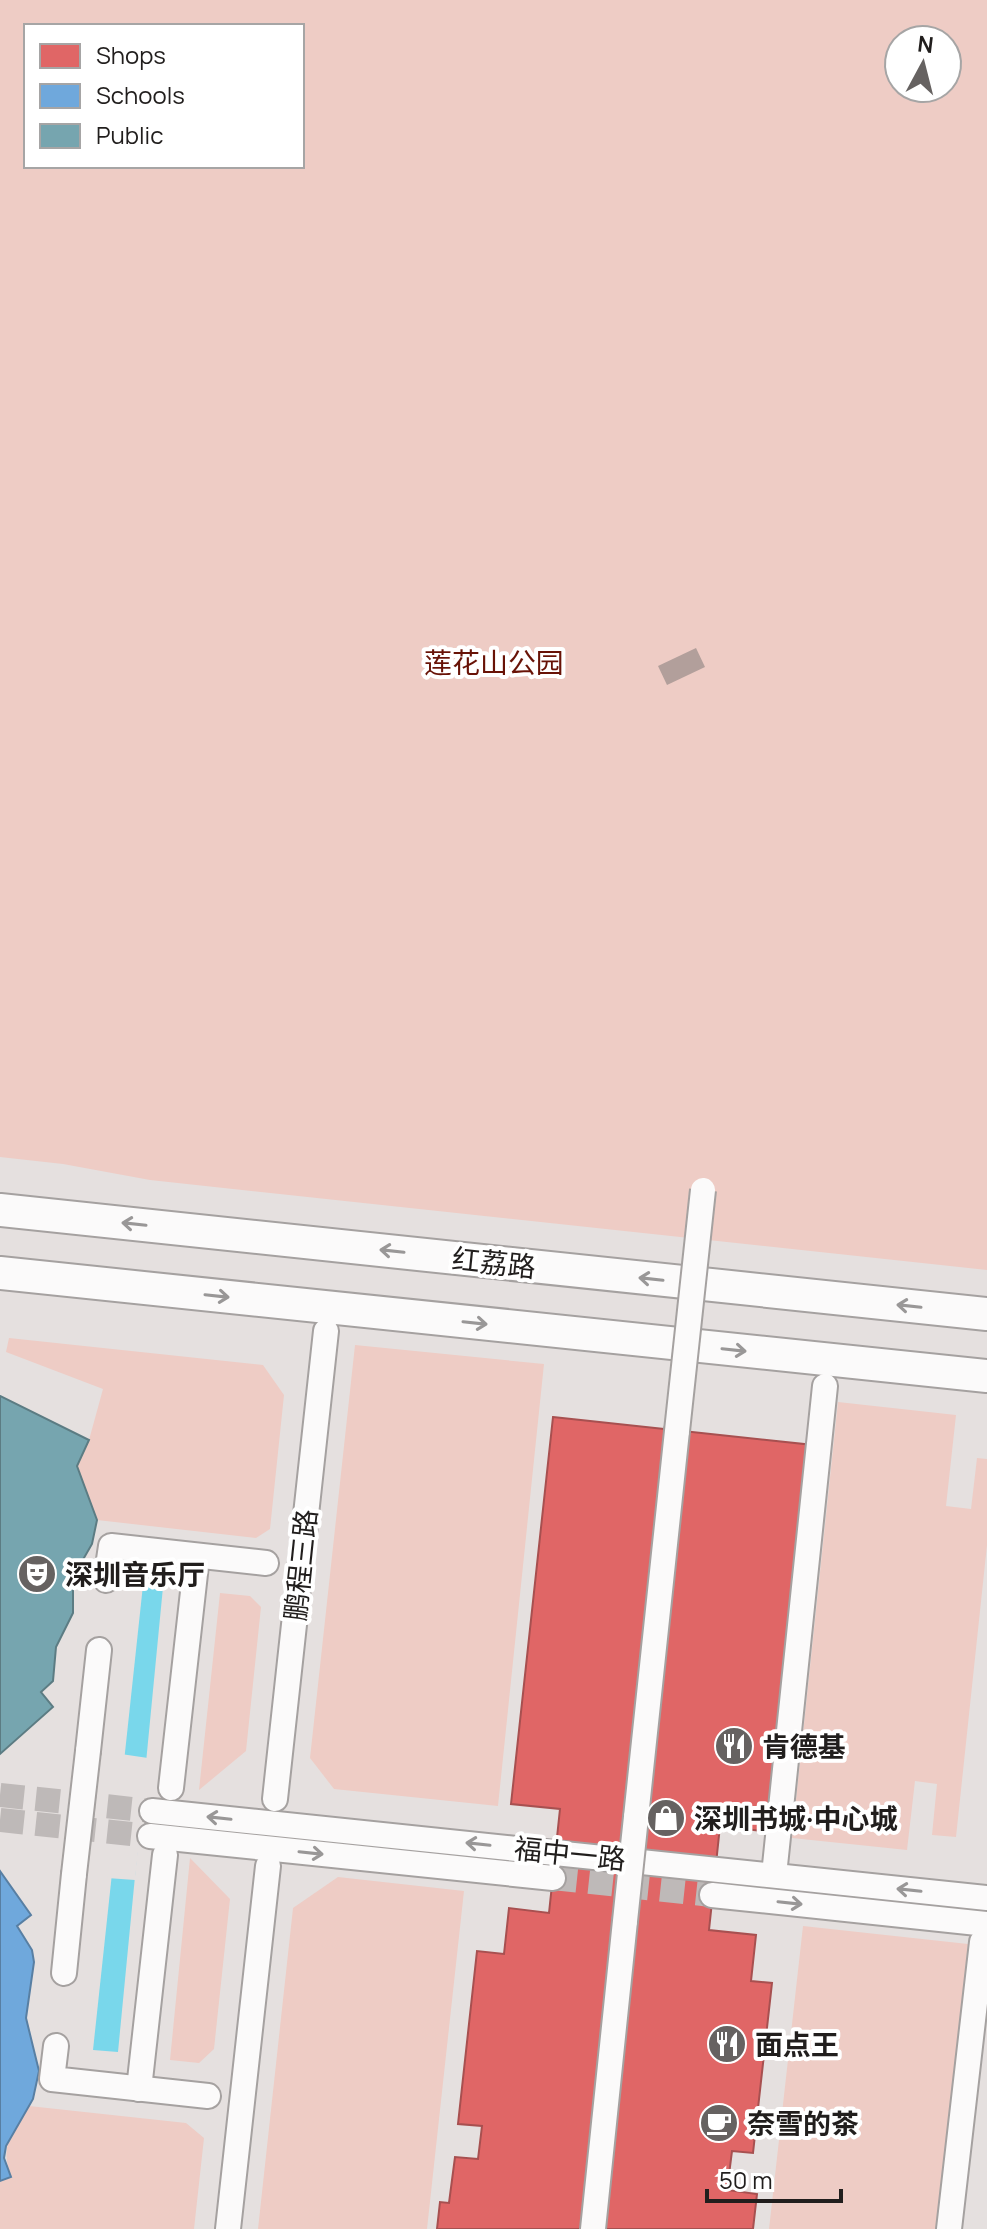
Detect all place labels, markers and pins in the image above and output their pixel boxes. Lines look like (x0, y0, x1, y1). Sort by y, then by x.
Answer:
theatre icon: 深圳音乐厅 (16, 1553, 58, 1595)
place label: 深圳音乐厅 (65, 1555, 205, 1593)
restaurant icon: 肯德基 (713, 1725, 755, 1767)
place label: 肯德基 (762, 1727, 846, 1765)
shop icon: 深圳书城·中心城 (645, 1797, 687, 1839)
place label: 深圳书城·中心城 (694, 1799, 897, 1837)
restaurant icon: 面点王 (706, 2023, 748, 2065)
place label: 面点王 (755, 2025, 839, 2063)
cafe icon: 奈雪的茶 (698, 2102, 740, 2144)
place label: 奈雪的茶 (747, 2104, 859, 2142)

